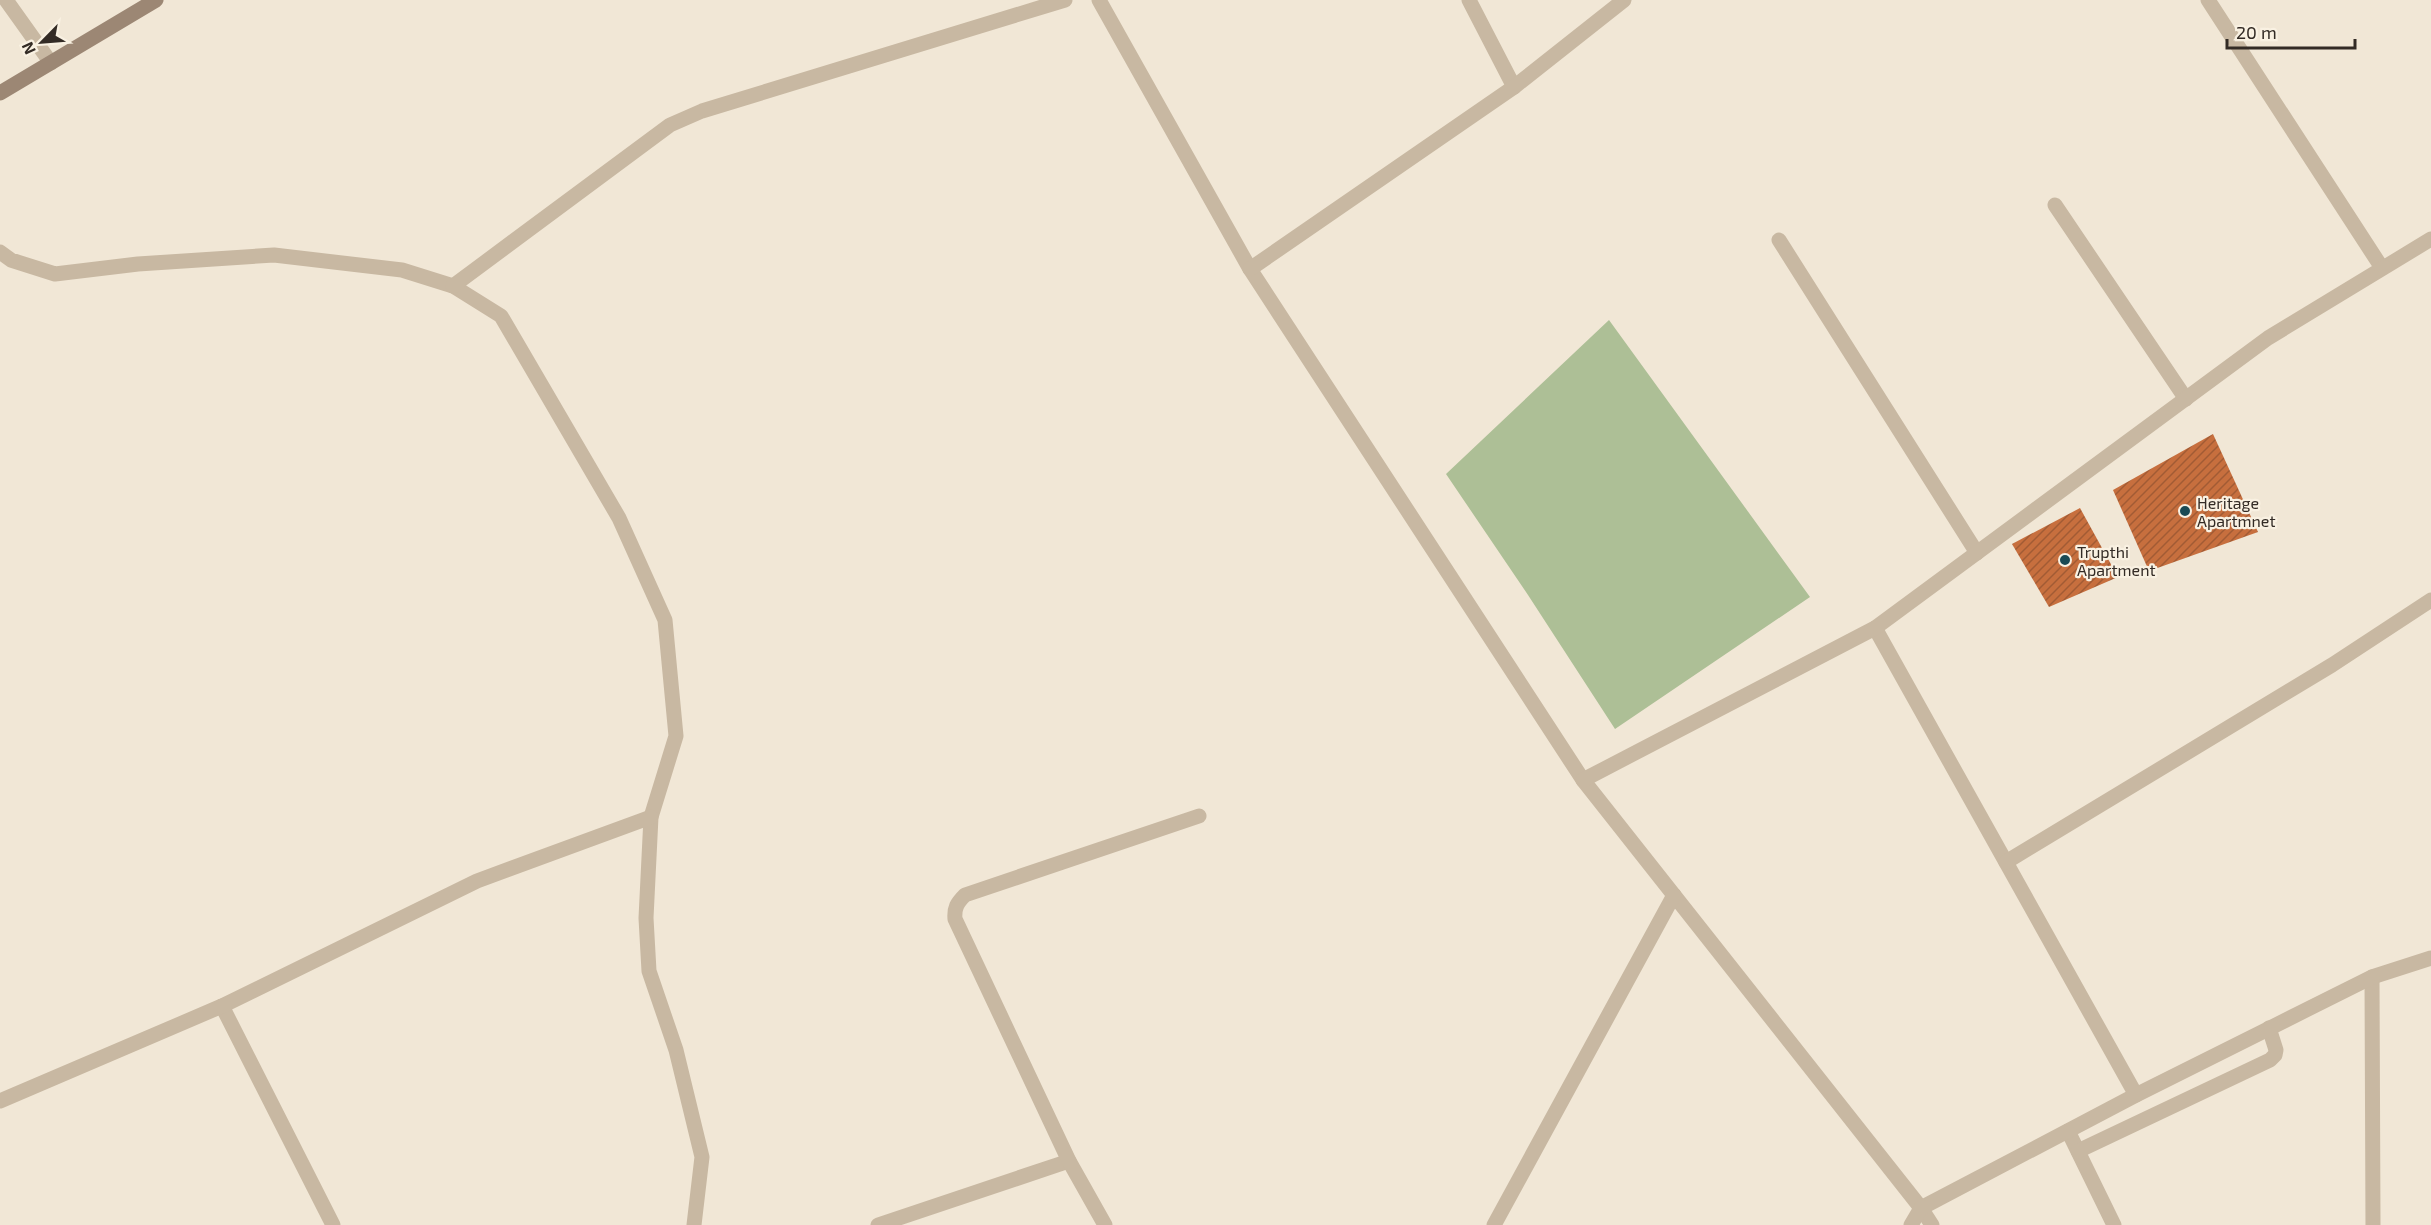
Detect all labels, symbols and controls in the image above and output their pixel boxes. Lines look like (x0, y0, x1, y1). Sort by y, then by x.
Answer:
north arrow (12, 12, 72, 72)
scale bar (2227, 12, 2354, 50)
text: 20 m (2236, 21, 2277, 43)
text: N (17, 39, 39, 58)
place label: Heritage Apartmnet (2197, 493, 2276, 530)
marker: Heritage Apartmnet (2178, 504, 2192, 518)
place label: Trupthi Apartment (2077, 542, 2156, 579)
marker: Trupthi Apartment (2058, 553, 2072, 567)

